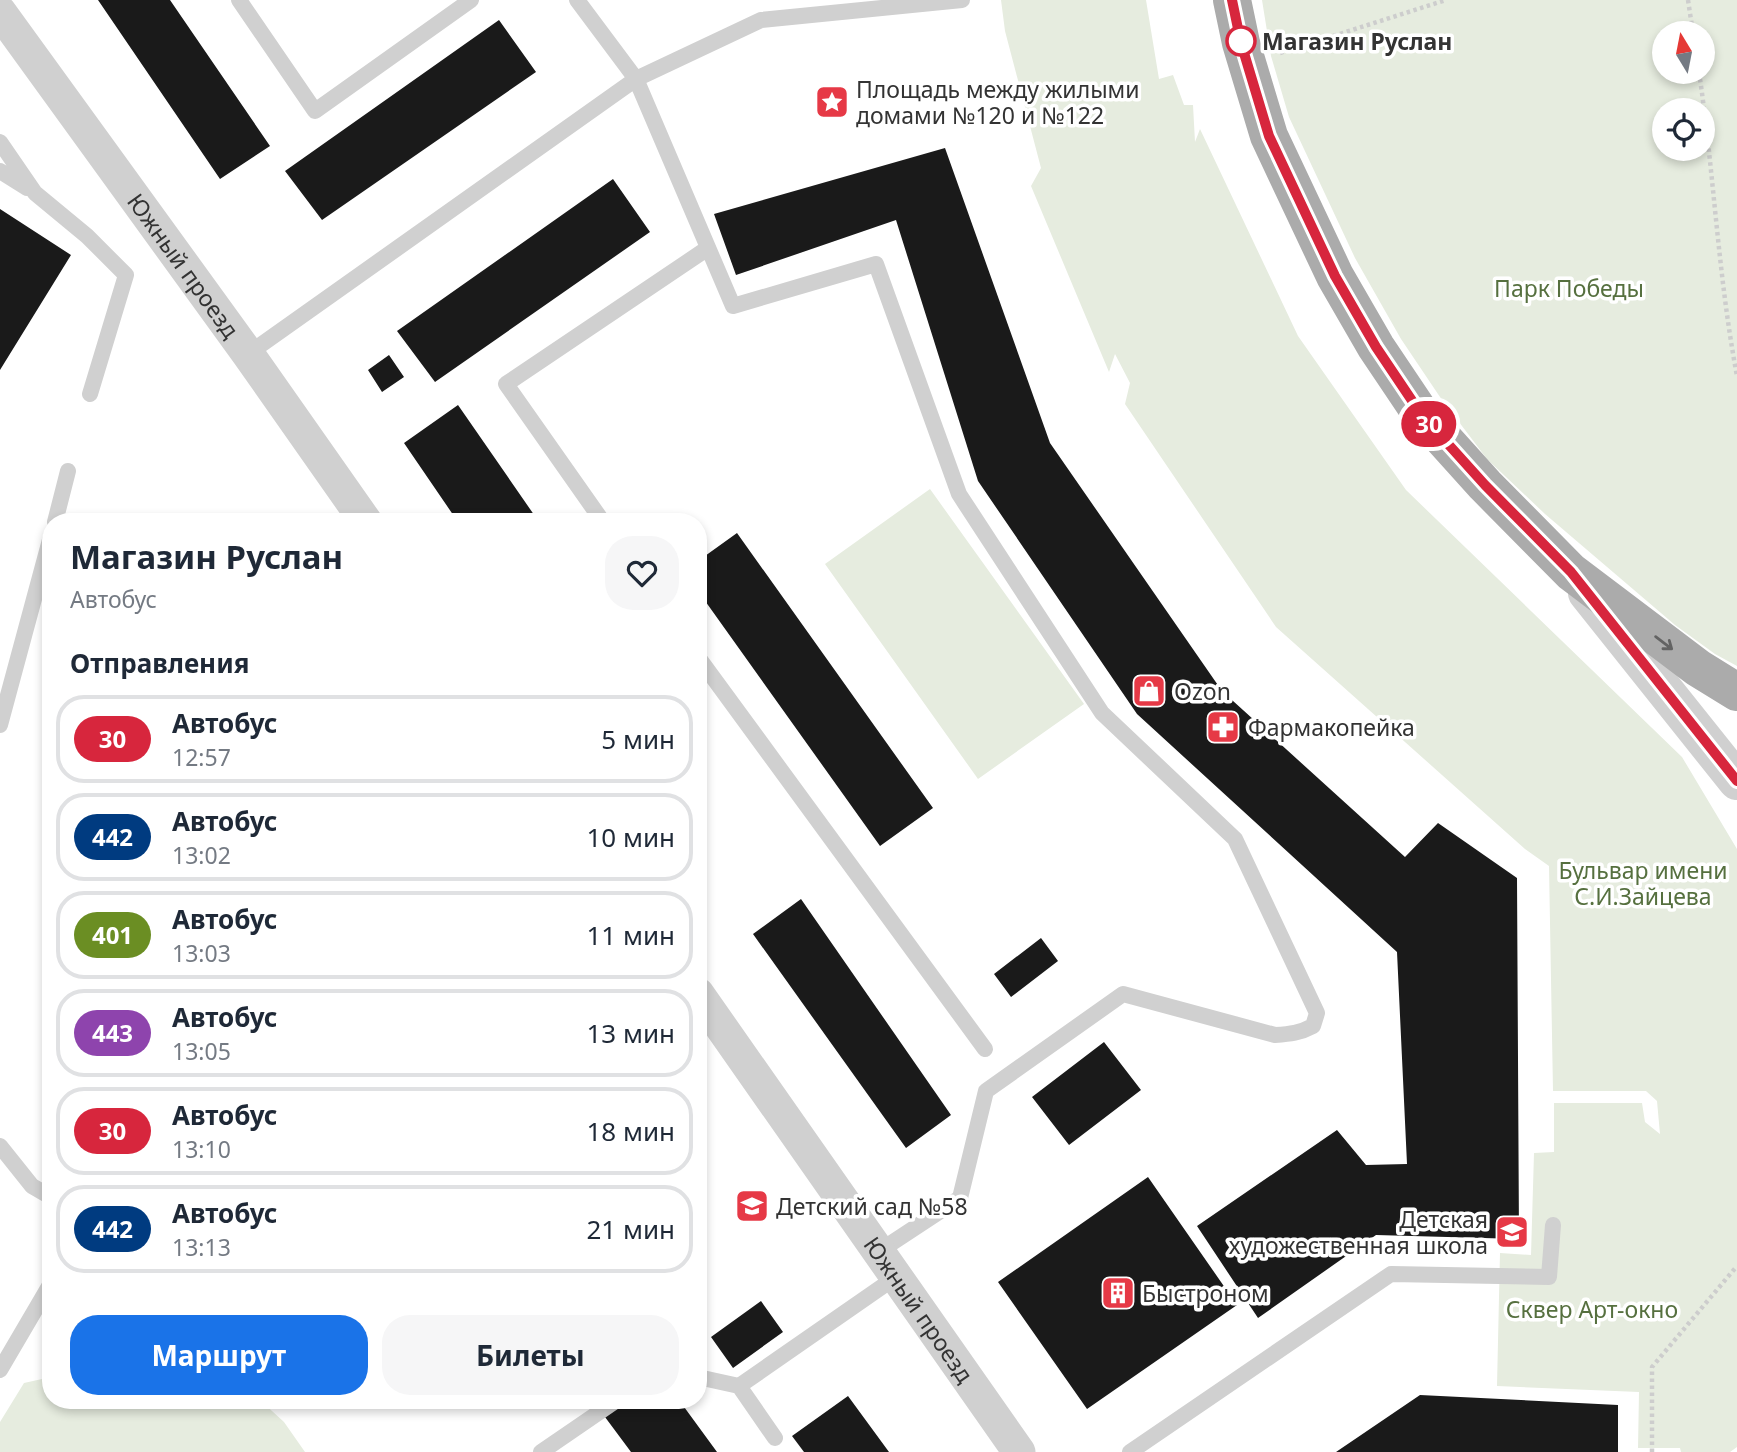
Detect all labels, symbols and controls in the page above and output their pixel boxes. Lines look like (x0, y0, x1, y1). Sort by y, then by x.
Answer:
north arrow (1652, 21, 1715, 84)
map controls (1652, 21, 1715, 161)
place label: Магазин Руслан (1262, 25, 1452, 57)
marker: Магазин Руслан (1226, 26, 1256, 56)
place label: Площадь между жилыми домами №120 и №122 (856, 73, 1140, 131)
place icon: Площадь между жилыми домами №120 и №122 (813, 83, 851, 121)
button: locate (1652, 98, 1715, 161)
street label: Южный проезд (120, 187, 247, 344)
park label: Парк Победы (1494, 272, 1644, 304)
line badge: 30 (1398, 401, 1460, 447)
text: 30 (1415, 407, 1443, 440)
text: Магазин Руслан (70, 534, 343, 579)
button: heart (605, 536, 679, 610)
text: Автобус (70, 583, 157, 615)
one-way arrow (1655, 635, 1673, 650)
text: Отправления (70, 645, 249, 681)
shop icon: Ozon (1130, 672, 1168, 710)
place label: Ozon (1174, 675, 1231, 707)
text: Автобус (172, 705, 277, 741)
pharmacy icon: Фармакопейка (1204, 708, 1242, 746)
place label: Фармакопейка (1248, 711, 1415, 743)
text: 5 мин (601, 721, 675, 757)
text: 30 (99, 722, 126, 755)
text: 12:57 (172, 741, 231, 773)
text: Автобус (172, 803, 277, 839)
text: 10 мин (586, 819, 675, 855)
text: 442 (92, 820, 133, 853)
text: 13:02 (172, 839, 231, 871)
park label: Бульвар имени С.И.Зайцева (1558, 854, 1728, 912)
text: Автобус (172, 901, 277, 937)
text: 11 мин (586, 917, 675, 953)
text: 401 (92, 918, 133, 951)
text: 13:03 (172, 937, 231, 969)
text: Автобус (172, 999, 277, 1035)
text: 13 мин (586, 1015, 675, 1051)
text: 443 (92, 1016, 133, 1049)
text: 13:05 (172, 1035, 231, 1067)
text: Автобус (172, 1097, 277, 1133)
text: 18 мин (586, 1113, 675, 1149)
text: 30 (99, 1114, 126, 1147)
text: 13:10 (172, 1133, 231, 1165)
school or university icon: Детский сад №58 (733, 1187, 771, 1225)
place label: Детский сад №58 (776, 1190, 968, 1222)
text: Автобус (172, 1195, 277, 1231)
place label: Детская художественная школа (1229, 1203, 1488, 1261)
text: 21 мин (586, 1211, 675, 1247)
text: 442 (92, 1212, 133, 1245)
school or university icon: Детская художественная школа (1493, 1213, 1531, 1251)
street label: Южный проезд (857, 1230, 981, 1389)
text: 13:13 (172, 1231, 231, 1263)
building icon: Быстроном (1099, 1274, 1137, 1312)
place label: Быстроном (1142, 1277, 1269, 1309)
park label: Сквер Арт-окно (1506, 1293, 1678, 1325)
button: Маршрут (70, 1315, 368, 1395)
button: Билеты (382, 1315, 679, 1395)

